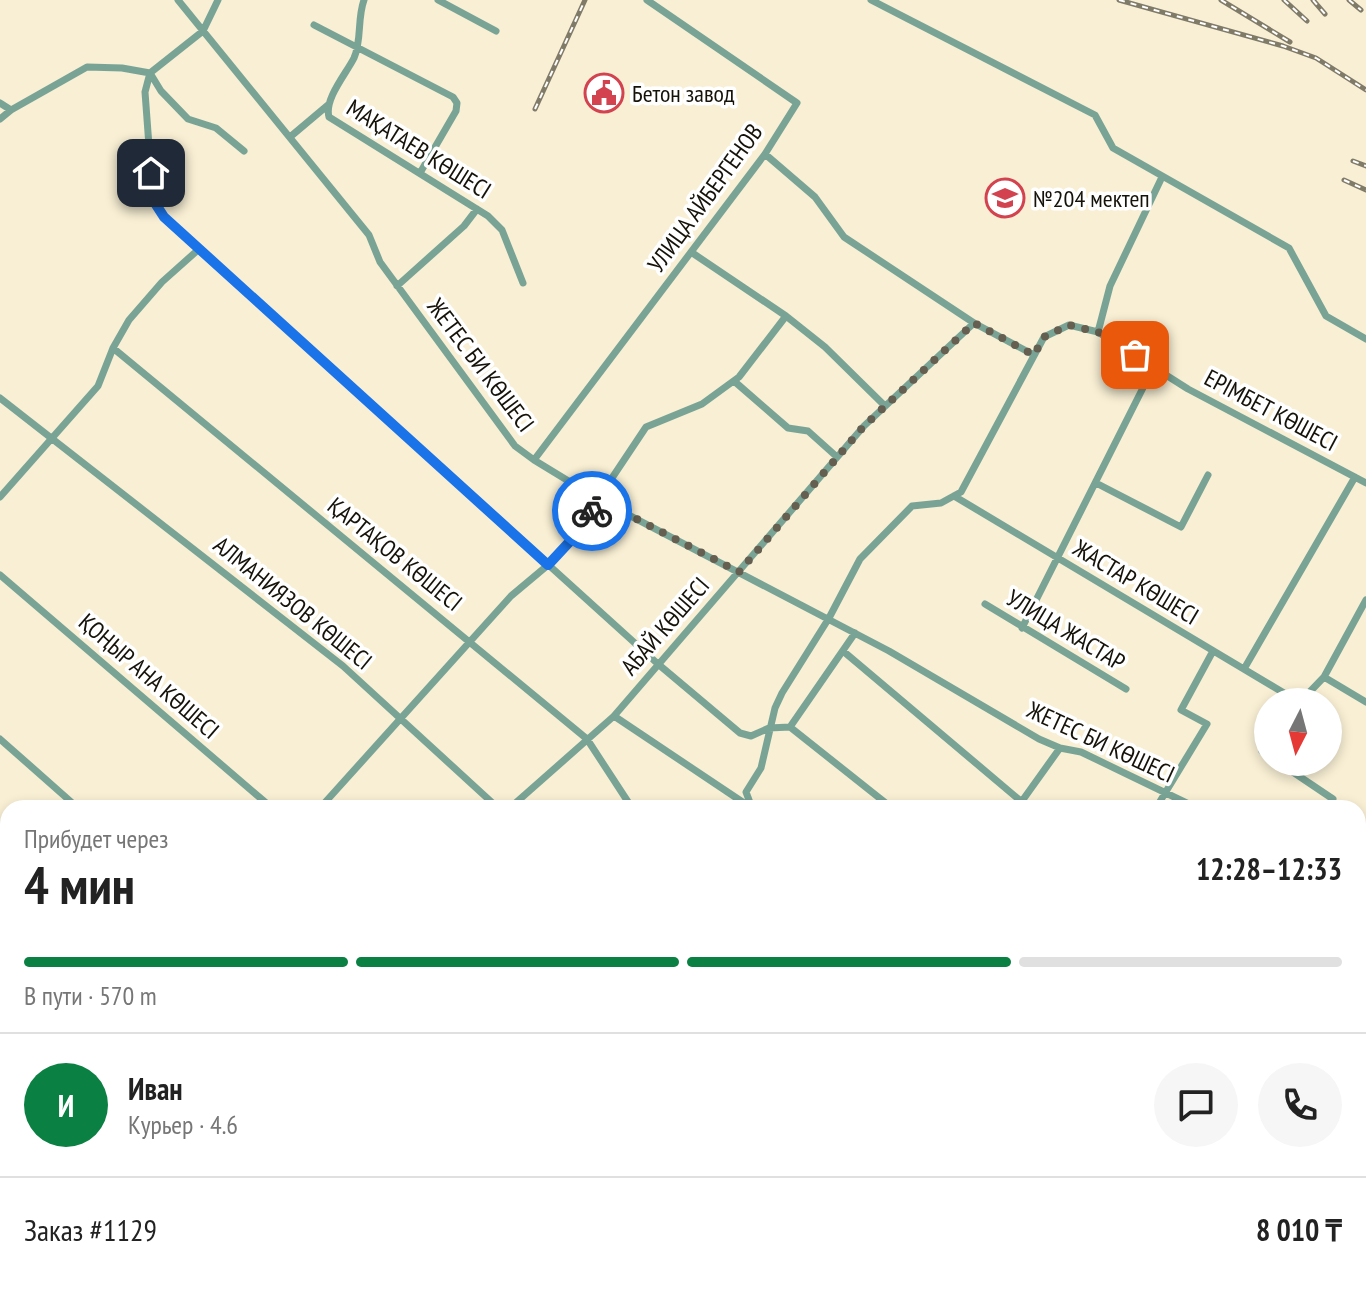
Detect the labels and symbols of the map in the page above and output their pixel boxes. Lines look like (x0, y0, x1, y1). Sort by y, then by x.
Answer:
public building icon: Бетон завод (583, 72, 625, 114)
place label: Бетон завод (632, 78, 735, 109)
street label: МАҚАТАЕВ КӨШЕСІ (341, 92, 497, 206)
street label: УЛИЦА АЙБЕРГЕНОВ (641, 118, 769, 278)
pin (117, 139, 185, 207)
school or university icon: №204 мектеп (984, 177, 1026, 219)
place label: №204 мектеп (1033, 183, 1150, 214)
street label: ЖЕТЕС БИ КӨШЕСІ (420, 291, 541, 438)
pin (1101, 321, 1169, 389)
street label: ЕРІМБЕТ КӨШЕСІ (1199, 362, 1343, 458)
courier (552, 471, 632, 551)
street label: ҚАРТАҚОВ КӨШЕСІ (321, 490, 469, 618)
street label: АЛМАНИЯЗОВ КӨШЕСІ (207, 530, 379, 676)
street label: ЖАСТАР КӨШЕСІ (1067, 532, 1204, 632)
street label: АБАЙ КӨШЕСІ (614, 571, 716, 681)
street label: УЛИЦА ЖАСТАР (1001, 582, 1131, 678)
street label: ҚОҢЫР АНА КӨШЕСІ (72, 607, 226, 745)
north arrow (1254, 688, 1342, 776)
street label: ЖЕТЕС БИ КӨШЕСІ (1021, 694, 1180, 790)

